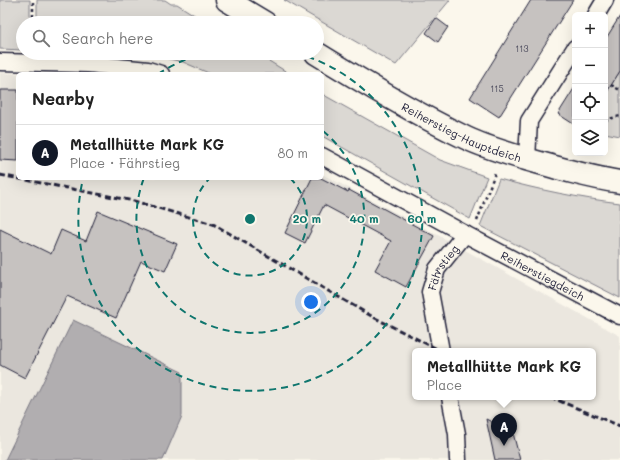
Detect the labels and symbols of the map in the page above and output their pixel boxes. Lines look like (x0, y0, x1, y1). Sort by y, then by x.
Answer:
house number: 113 (515, 43, 529, 54)
house number: 115 (490, 83, 504, 94)
street label: Reiherstieg-Hauptdeich (399, 98, 523, 165)
text: 20 m (293, 210, 321, 226)
text: 40 m (349, 210, 379, 226)
text: 60 m (408, 210, 436, 226)
centre of rings (243, 212, 257, 226)
street label: Fährstieg (423, 241, 461, 292)
street label: Reiherstiegdeich (499, 247, 587, 303)
your location (301, 292, 321, 312)
pin: A (491, 413, 517, 446)

